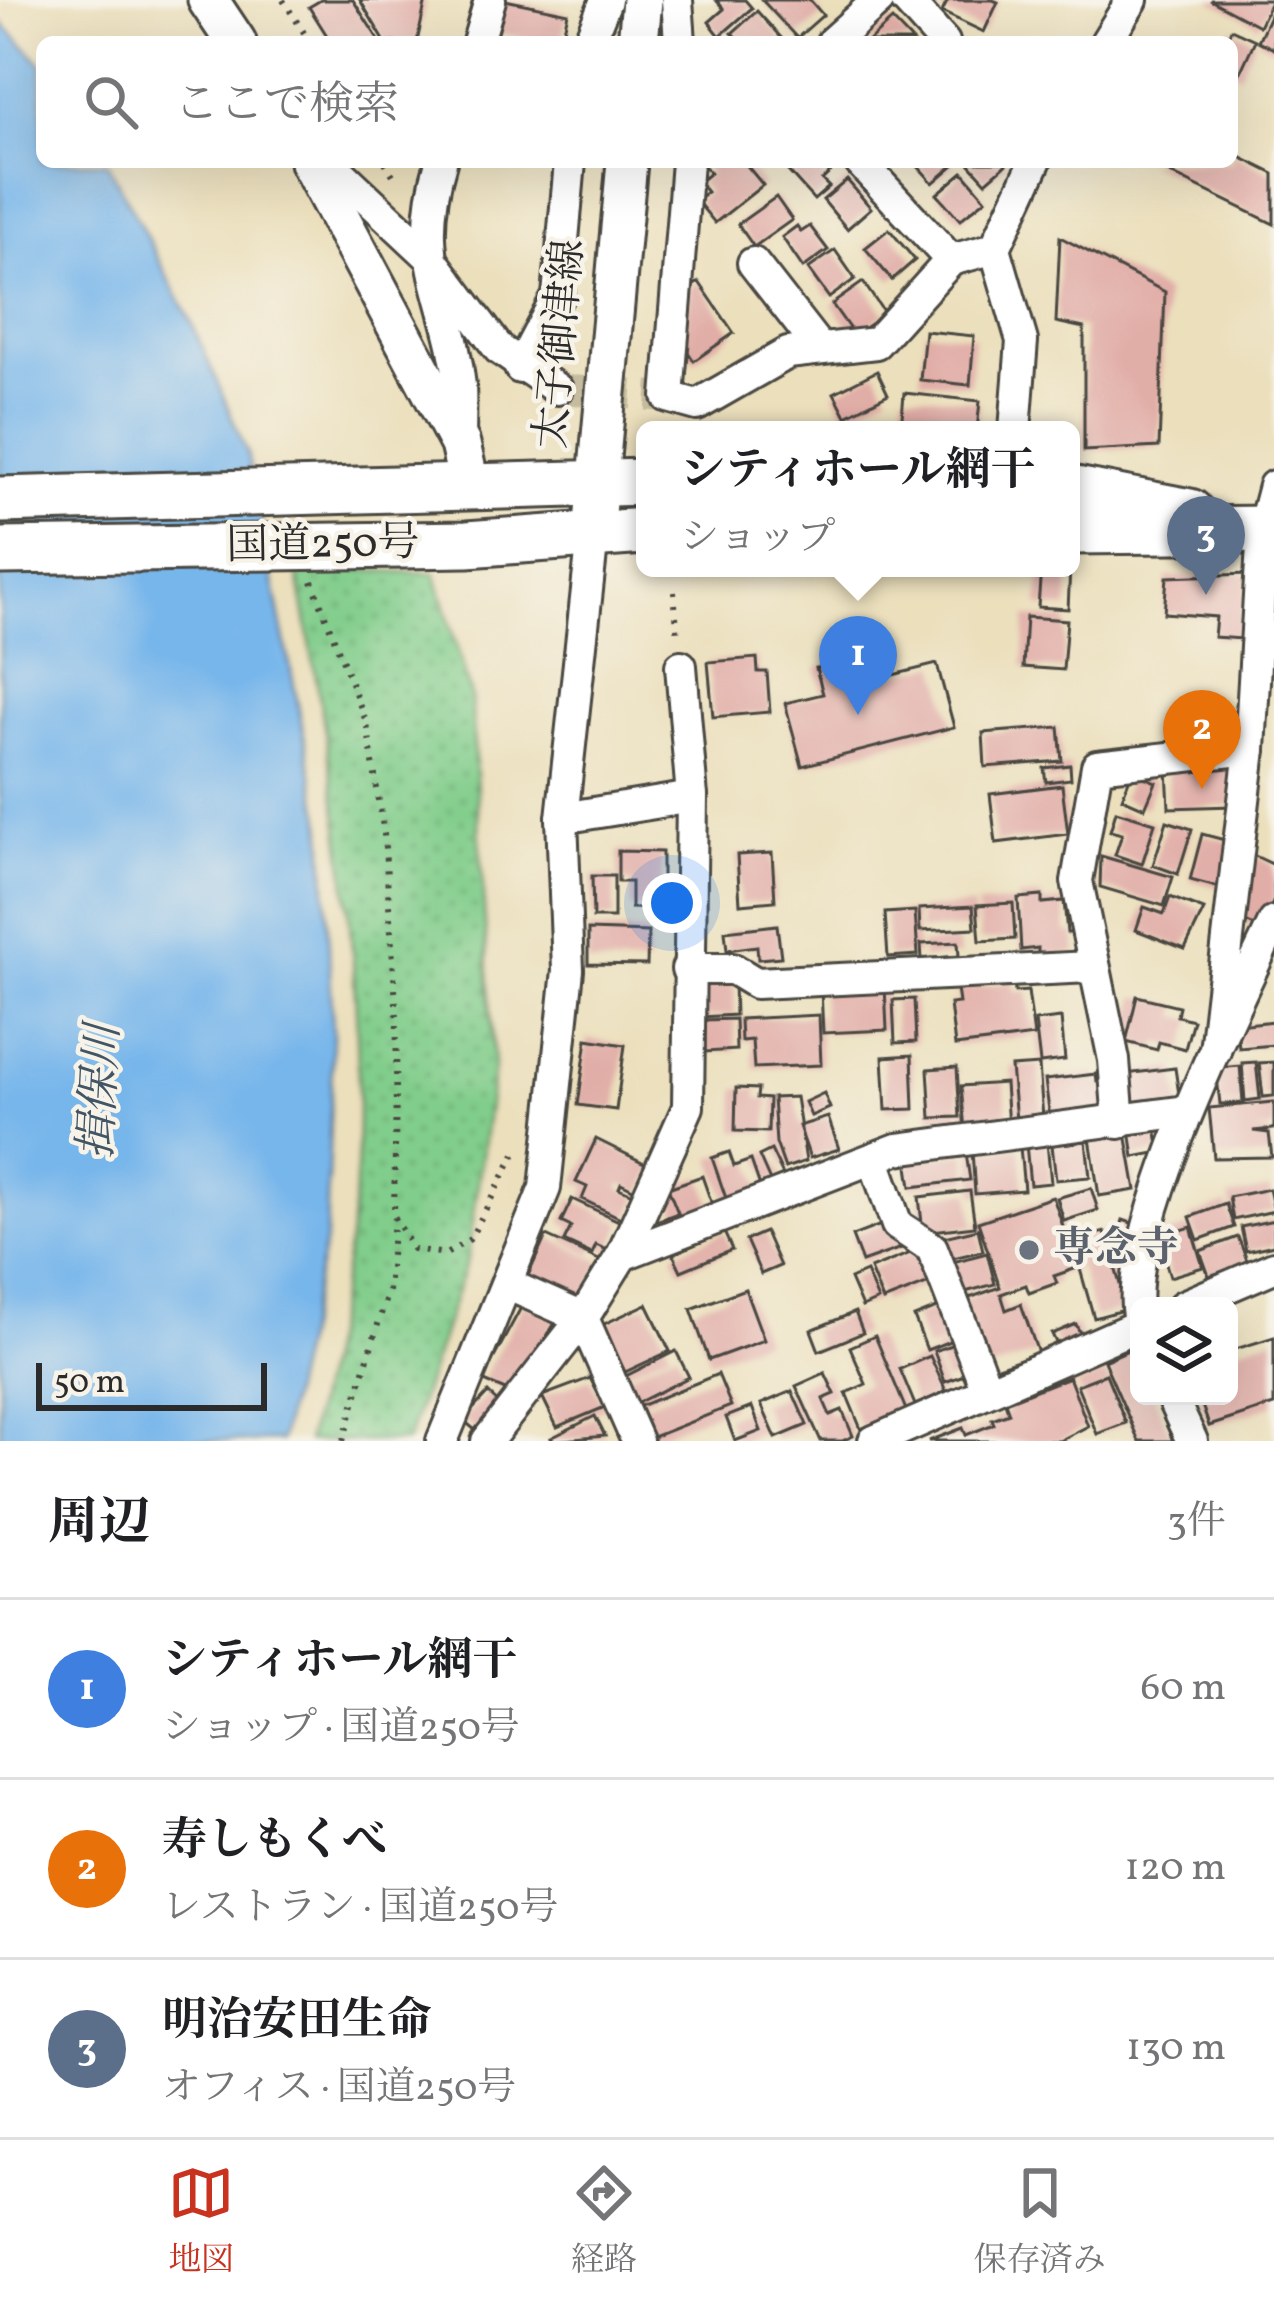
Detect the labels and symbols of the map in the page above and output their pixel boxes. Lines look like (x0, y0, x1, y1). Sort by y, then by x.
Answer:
street label: 太子御津線 (523, 237, 601, 451)
pin: 3 (1167, 496, 1245, 595)
street label: 国道250号 (226, 515, 420, 577)
pin: 1 (819, 616, 897, 715)
pin: 2 (1163, 690, 1241, 789)
your location (642, 873, 702, 933)
water label: 揖保川 (67, 1018, 137, 1161)
place label: 専念寺 (1053, 1221, 1179, 1280)
marker: 専念寺 (1016, 1237, 1042, 1263)
scale bar (36, 1357, 267, 1410)

